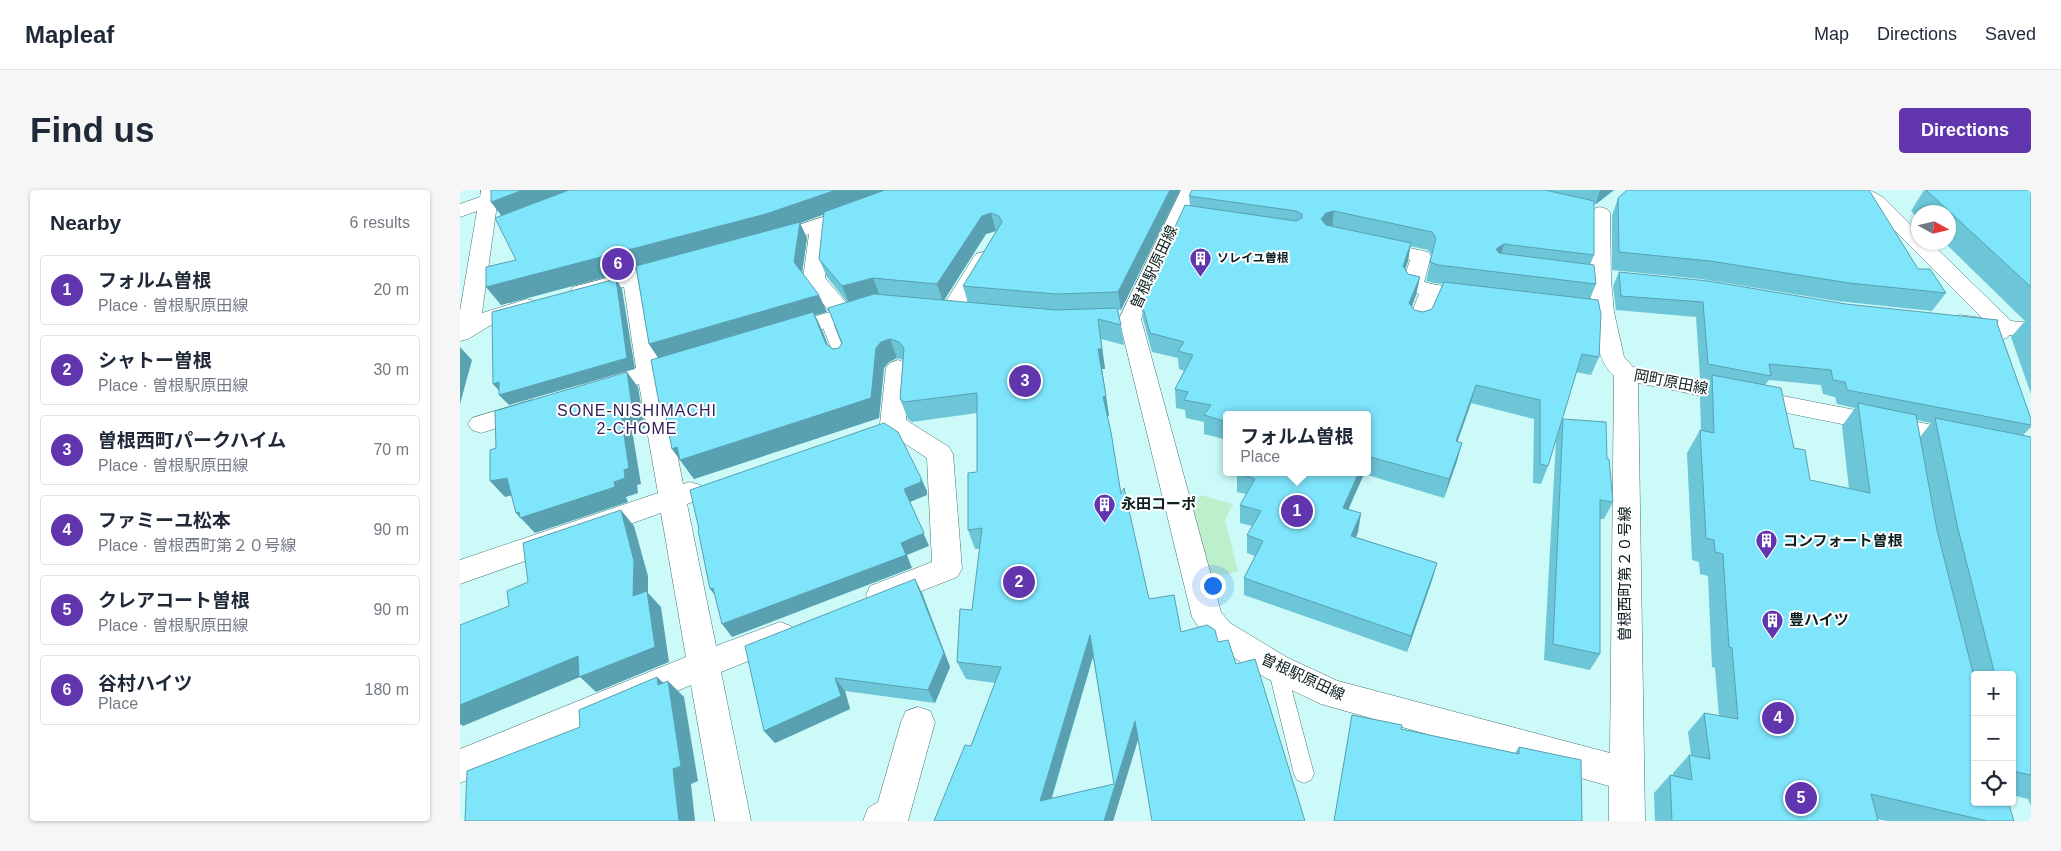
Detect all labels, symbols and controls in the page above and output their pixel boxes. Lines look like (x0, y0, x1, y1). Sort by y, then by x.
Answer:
text: Mapleaf (25, 21, 114, 48)
text: Map (1814, 24, 1849, 44)
text: Directions (1877, 24, 1957, 44)
text: Saved (1985, 24, 2036, 44)
button: Directions (1899, 108, 2031, 153)
text: Find us (30, 110, 154, 149)
north arrow (1911, 205, 1956, 250)
text: Nearby (50, 211, 121, 234)
text: 6 results (350, 214, 410, 231)
street label: 曽根駅原田線 (1127, 222, 1180, 311)
pin: 6 (602, 245, 634, 283)
building icon: ソレイユ曽根 (1189, 246, 1213, 277)
place label: ソレイユ曽根 (1217, 251, 1289, 265)
text: フォルム曽根 (98, 270, 212, 291)
text: 1 (63, 281, 71, 298)
text: 20 m (373, 281, 409, 298)
text: Place · 曽根駅原田線 (98, 297, 248, 314)
text: シャトー曽根 (98, 350, 212, 371)
text: 2 (63, 361, 71, 378)
text: 30 m (373, 361, 409, 378)
pin: 3 (1009, 362, 1041, 400)
street label: 岡町原田線 (1633, 366, 1710, 397)
text: Place · 曽根駅原田線 (98, 377, 248, 394)
district label: SONE-NISHIMACHI 2-CHOME (557, 402, 717, 437)
popup (1223, 411, 1371, 476)
text: フォルム曽根 (1240, 426, 1354, 447)
text: 曽根西町パークハイム (98, 430, 286, 451)
text: 3 (63, 441, 71, 458)
text: 70 m (373, 441, 409, 458)
text: Place (1240, 448, 1280, 465)
text: Place · 曽根駅原田線 (98, 457, 248, 474)
building icon: 永田コーポ (1093, 492, 1117, 523)
pin: 1 (1281, 492, 1313, 530)
place label: 永田コーポ (1121, 495, 1196, 512)
street label: 曽根西町第２０号線 (1616, 506, 1633, 642)
text: ファミーユ松本 (98, 510, 231, 531)
text: 4 (63, 521, 71, 538)
text: 90 m (373, 521, 409, 538)
building icon: コンフォート曽根 (1755, 529, 1779, 560)
place label: コンフォート曽根 (1783, 532, 1903, 549)
text: Place · 曽根西町第２０号線 (98, 537, 296, 554)
pin: 2 (1003, 563, 1035, 601)
your location (1200, 573, 1226, 599)
text: クレアコート曽根 (98, 590, 250, 611)
text: 5 (63, 601, 71, 618)
text: 90 m (373, 601, 409, 618)
building icon: 豊ハイツ (1761, 608, 1785, 639)
place label: 豊ハイツ (1789, 611, 1849, 628)
text: Place · 曽根駅原田線 (98, 617, 248, 634)
street label: 曽根駅原田線 (1259, 650, 1348, 703)
map controls (1971, 671, 2016, 806)
button: + (1971, 671, 2016, 716)
text: 谷村ハイツ (98, 673, 193, 694)
text: 6 (63, 681, 71, 698)
text: 180 m (365, 681, 409, 698)
text: Place (98, 695, 138, 712)
pin: 4 (1762, 699, 1794, 737)
button: − (1971, 716, 2016, 761)
button: locate (1971, 761, 2016, 806)
pin: 5 (1785, 779, 1817, 817)

